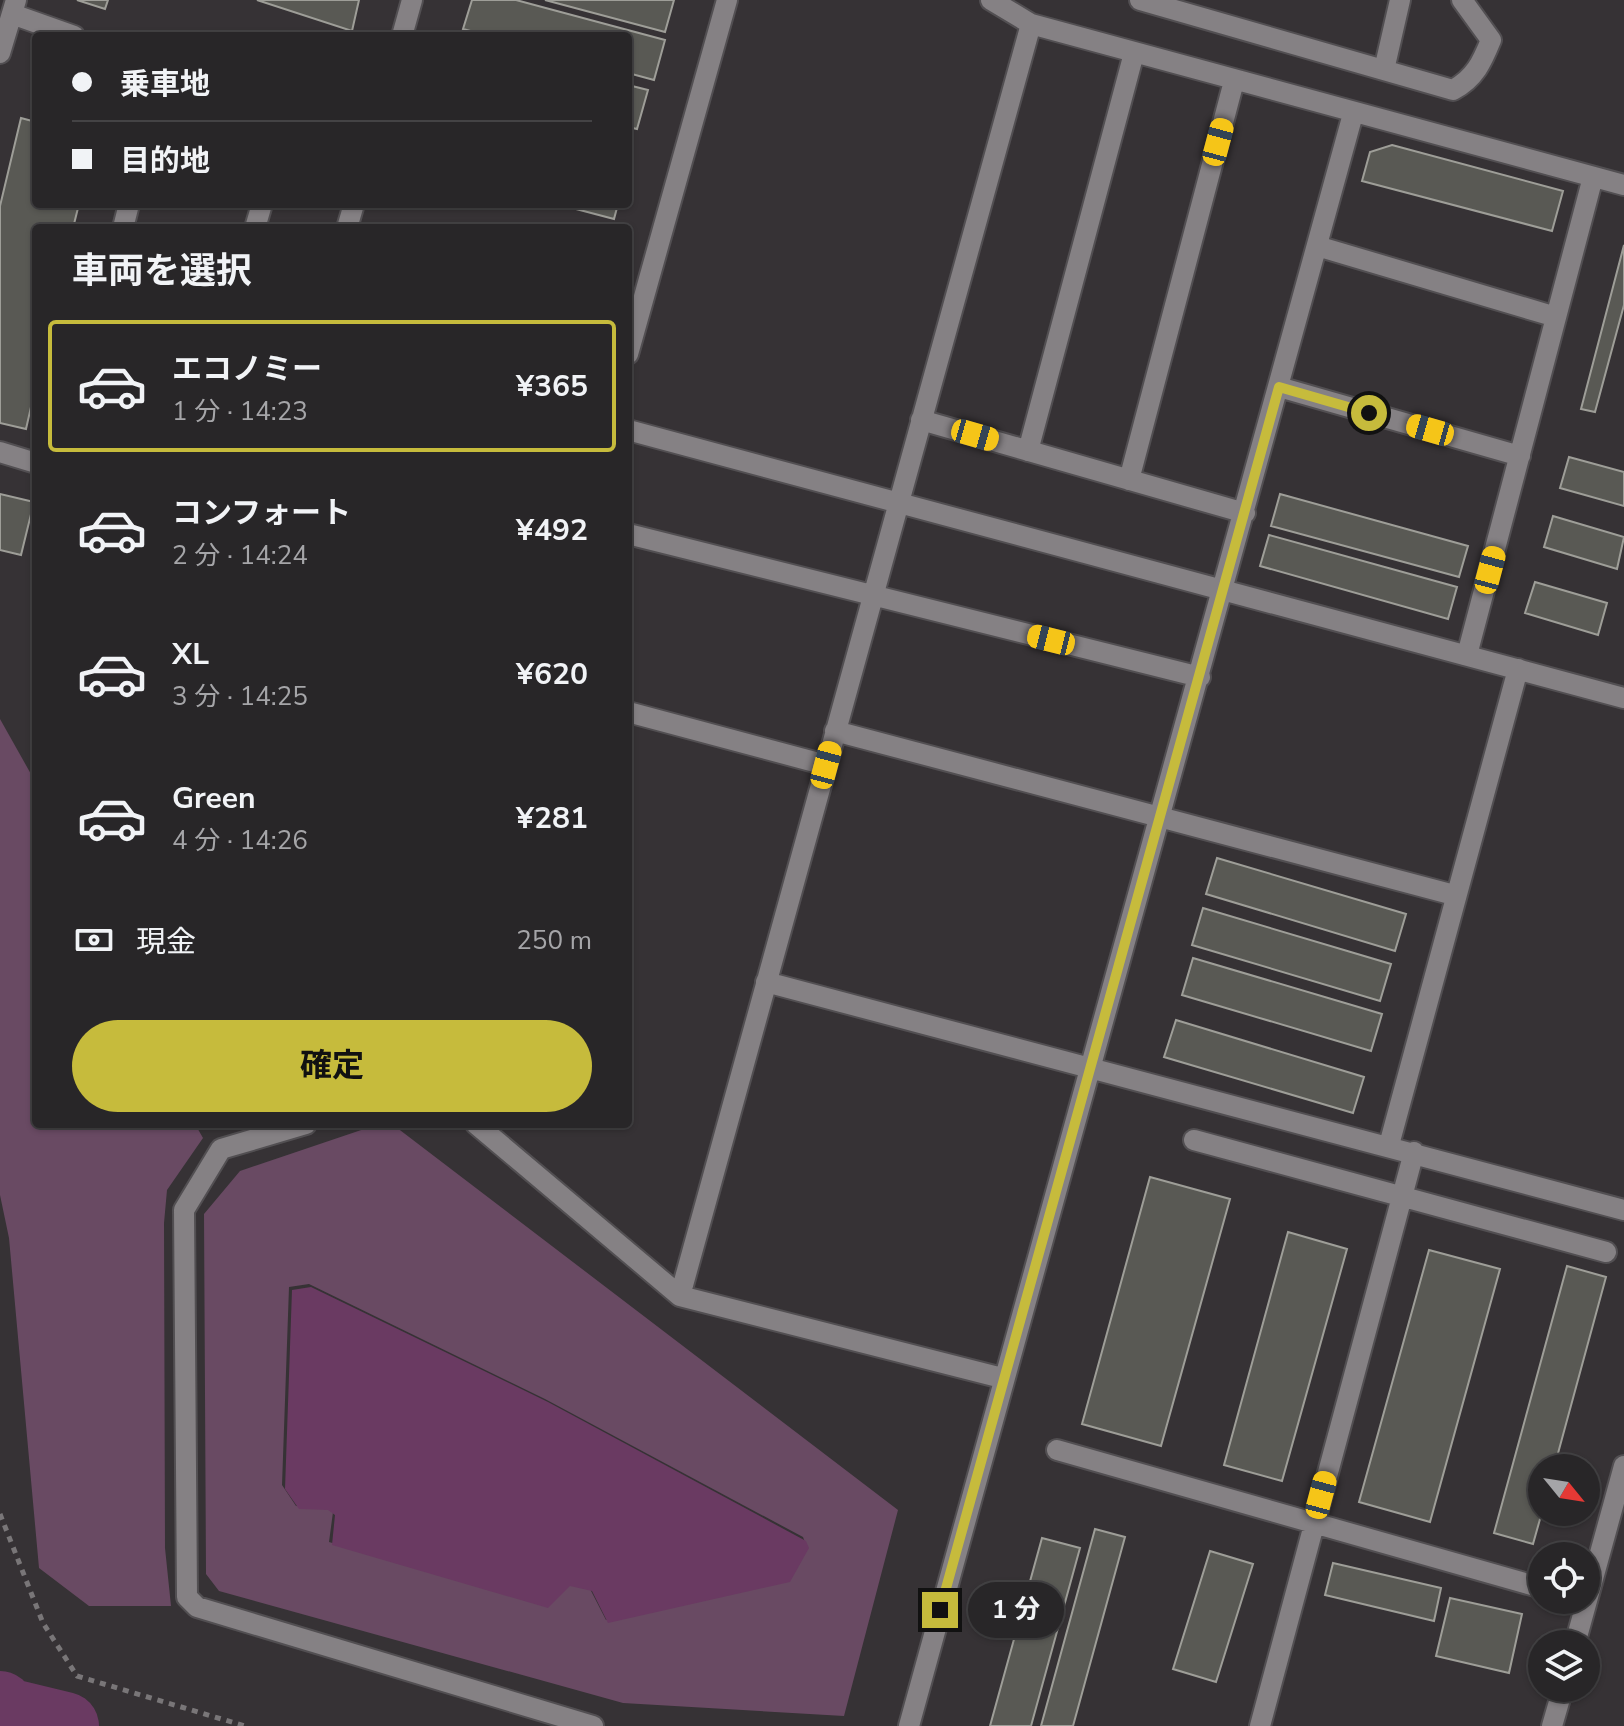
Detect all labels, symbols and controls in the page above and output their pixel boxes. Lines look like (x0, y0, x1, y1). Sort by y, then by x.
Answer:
text: 乗車地 (120, 64, 210, 105)
car (1200, 116, 1236, 168)
text: 目的地 (120, 141, 210, 182)
text: 車両を選択 (72, 247, 252, 296)
text: エコノミー (172, 349, 322, 390)
icon: car (76, 350, 148, 422)
text: ¥365 (516, 366, 588, 407)
text: 1 分 · 14:23 (172, 394, 308, 429)
route start (1351, 395, 1387, 431)
car (1404, 412, 1456, 448)
car (949, 417, 1001, 453)
text: コンフォート (172, 493, 351, 534)
icon: car (76, 494, 148, 566)
text: ¥492 (516, 510, 588, 551)
text: 2 分 · 14:24 (172, 538, 308, 573)
car (1472, 544, 1508, 596)
car (1025, 623, 1077, 657)
text: XL (172, 634, 209, 675)
icon: car (76, 638, 148, 710)
text: ¥620 (516, 654, 588, 695)
text: 3 分 · 14:25 (172, 679, 308, 714)
car (808, 739, 844, 791)
text: Green (172, 778, 256, 819)
icon: car (76, 782, 148, 854)
text: ¥281 (516, 798, 588, 839)
text: 4 分 · 14:26 (172, 823, 308, 858)
icon: cash (72, 918, 116, 962)
text: 現金 (136, 922, 196, 963)
text: 250 m (516, 923, 592, 958)
button: 確定 (72, 1020, 592, 1112)
north arrow (1528, 1454, 1600, 1526)
map controls (1528, 1454, 1600, 1702)
car (1303, 1469, 1339, 1521)
button: locate (1528, 1542, 1600, 1614)
callout: 1 分 (968, 1582, 1064, 1638)
route end (922, 1592, 958, 1628)
text: 1 分 (992, 1592, 1040, 1627)
button: layers (1528, 1630, 1600, 1702)

